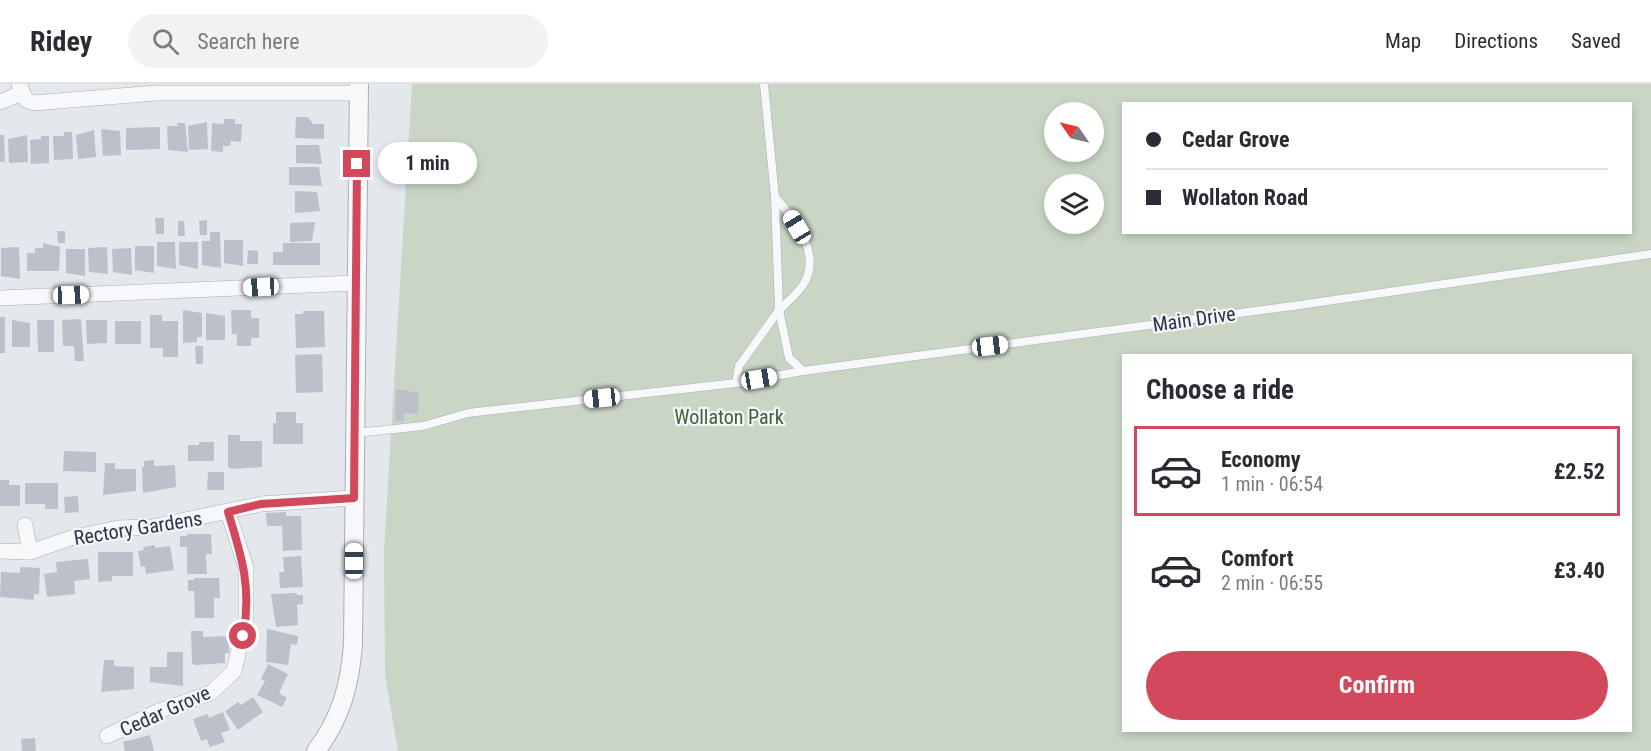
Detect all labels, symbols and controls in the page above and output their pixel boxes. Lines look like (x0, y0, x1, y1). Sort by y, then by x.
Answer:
search box (128, 14, 548, 68)
text: Ridey (30, 25, 92, 58)
icon: search (149, 25, 182, 58)
text: Search here (197, 29, 299, 54)
text: Map (1385, 29, 1421, 53)
text: Directions (1454, 29, 1538, 53)
text: Saved (1571, 29, 1621, 53)
north arrow (1044, 102, 1104, 162)
map controls (1044, 102, 1104, 234)
text: Cedar Grove (1182, 127, 1290, 152)
callout: 1 min (378, 143, 477, 185)
route end (343, 150, 370, 177)
text: 1 min (405, 151, 450, 175)
button: layers (1044, 174, 1104, 234)
text: Wollaton Road (1182, 185, 1308, 210)
car (780, 207, 814, 247)
car (243, 277, 279, 297)
car (53, 285, 89, 305)
street label: Main Drive (1151, 301, 1237, 337)
car (971, 335, 1009, 357)
car (740, 367, 778, 391)
text: Choose a ride (1146, 374, 1294, 406)
car (583, 387, 621, 409)
park label: Wollaton Park (674, 405, 784, 429)
icon: car (1149, 444, 1203, 498)
text: Economy (1221, 447, 1301, 472)
text: £2.52 (1554, 459, 1605, 484)
text: 1 min · 06:54 (1221, 472, 1323, 496)
street label: Rectory Gardens (72, 506, 204, 550)
car (345, 543, 363, 579)
icon: car (1149, 543, 1203, 597)
text: Comfort (1221, 546, 1294, 571)
text: £3.40 (1554, 558, 1605, 583)
text: 2 min · 06:55 (1221, 571, 1323, 595)
route start (229, 622, 256, 649)
button: Confirm (1146, 651, 1608, 720)
street label: Cedar Grove (116, 680, 214, 742)

